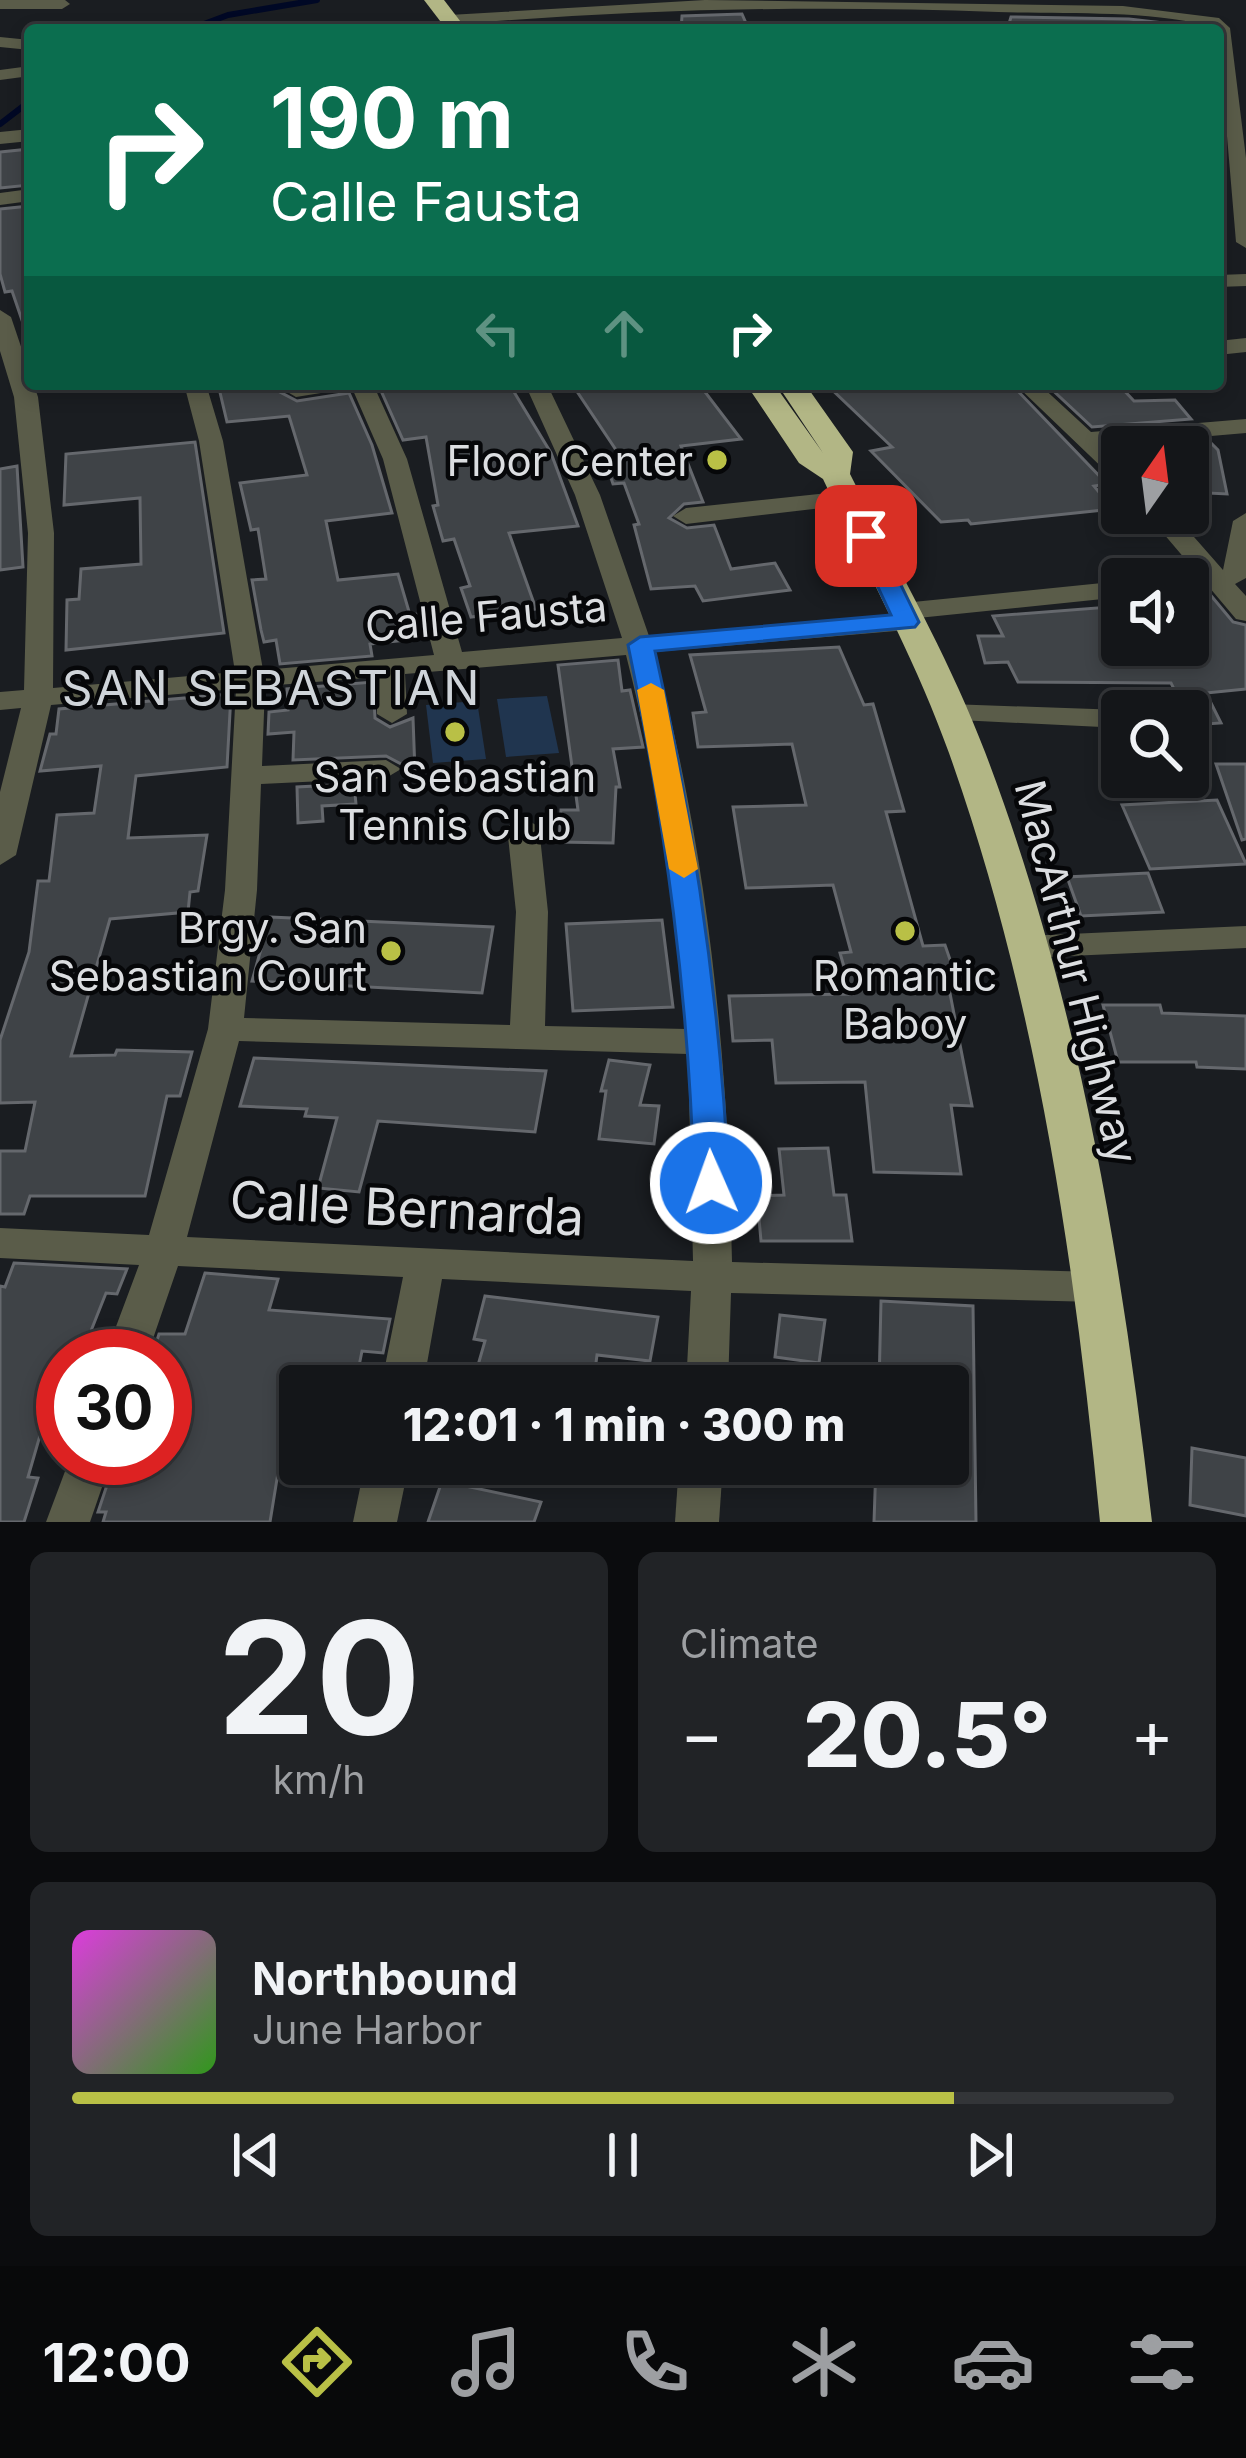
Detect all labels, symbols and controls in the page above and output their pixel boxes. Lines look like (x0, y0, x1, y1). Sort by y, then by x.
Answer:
text: 190 m (270, 67, 514, 168)
icon: right (72, 72, 228, 228)
text: Calle Fausta (270, 169, 582, 234)
icon: left (465, 300, 531, 366)
icon: ahead (591, 300, 657, 366)
icon: right (717, 300, 783, 366)
north arrow (1101, 426, 1209, 534)
map controls (1101, 426, 1209, 798)
place label: Floor Center (446, 435, 693, 486)
marker: Floor Center (704, 447, 730, 473)
pin (815, 485, 917, 587)
icon: arrive (833, 503, 899, 569)
button: sound (1101, 558, 1209, 666)
street label: Calle Fausta (363, 580, 609, 652)
district label: SAN SEBASTIAN (62, 658, 482, 717)
button: search (1101, 690, 1209, 798)
marker: San Sebastian Tennis Club (442, 719, 468, 745)
place label: San Sebastian Tennis Club (314, 751, 596, 850)
street label: MacArthur Highway (1005, 775, 1149, 1169)
place label: Brgy. San Sebastian Court (49, 902, 367, 1001)
marker: Romantic Baboy (892, 918, 918, 944)
marker: Brgy. San Sebastian Court (378, 938, 404, 964)
place label: Romantic Baboy (813, 950, 997, 1049)
position arrow (648, 1120, 774, 1246)
street label: Calle Bernarda (228, 1168, 586, 1248)
speed limit sign: 30 (36, 1329, 192, 1485)
text: 12:01 · 1 min · 300 m (403, 1397, 845, 1452)
text: 20 (217, 1583, 421, 1772)
text: Climate (680, 1620, 819, 1667)
text: 20.5° (803, 1680, 1051, 1789)
text: − (680, 1694, 724, 1774)
text: + (1130, 1694, 1174, 1774)
text: km/h (273, 1756, 365, 1803)
text: Northbound (252, 1951, 518, 2006)
text: June Harbor (252, 2006, 482, 2053)
icon: previous (223, 2122, 289, 2188)
icon: pause (590, 2122, 656, 2188)
icon: next (957, 2122, 1023, 2188)
icon: directions (275, 2320, 359, 2404)
icon: music (444, 2320, 528, 2404)
icon: phone (613, 2320, 697, 2404)
icon: climate (782, 2320, 866, 2404)
icon: car (951, 2320, 1035, 2404)
icon: filters (1120, 2320, 1204, 2404)
text: 12:00 (42, 2330, 191, 2395)

